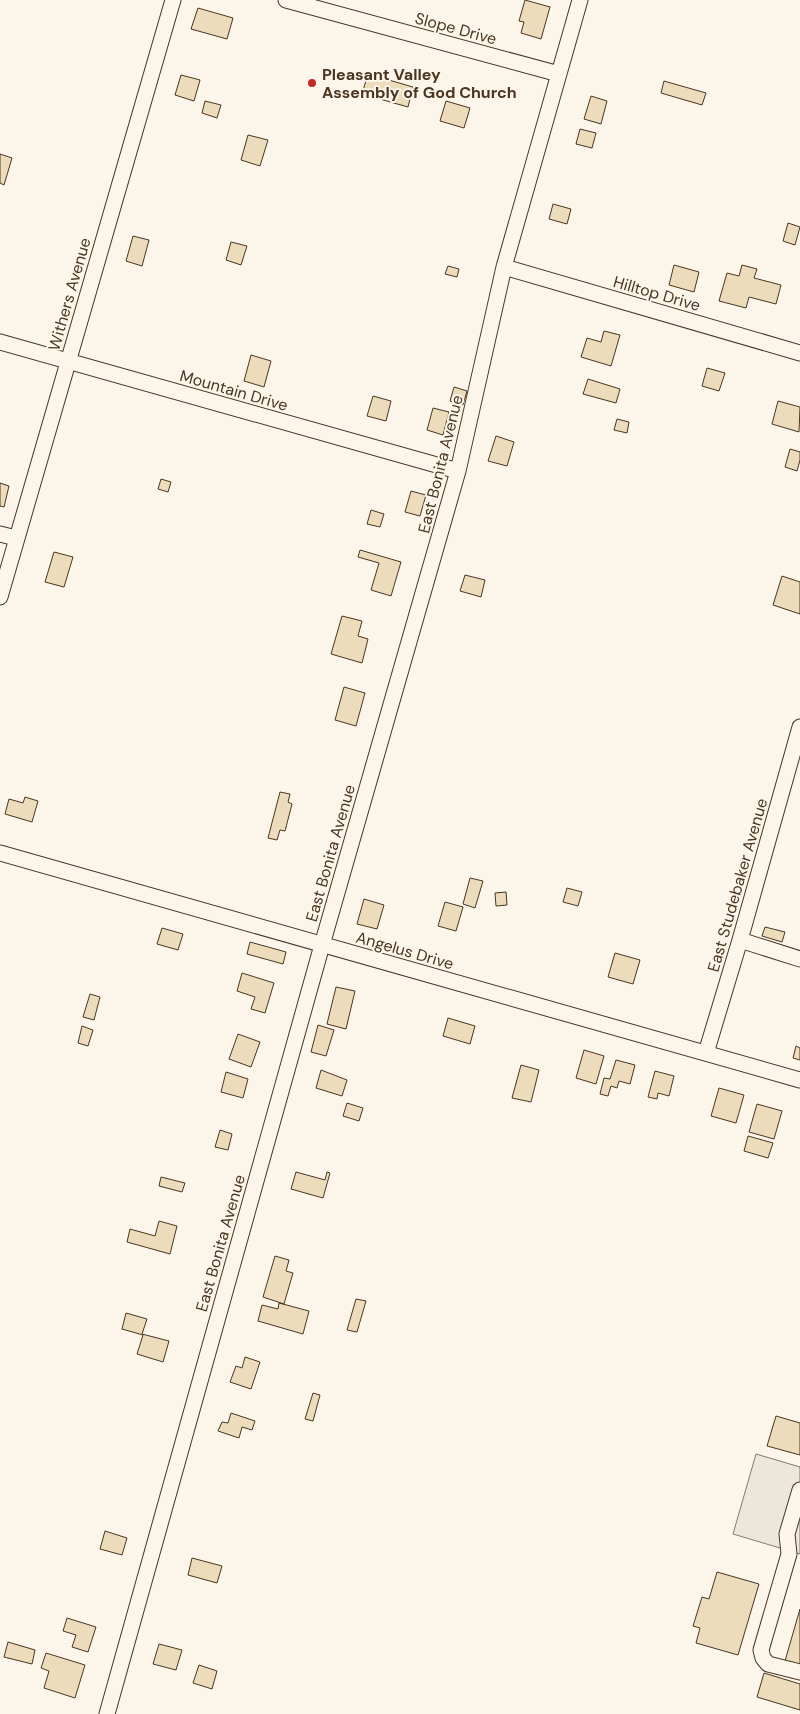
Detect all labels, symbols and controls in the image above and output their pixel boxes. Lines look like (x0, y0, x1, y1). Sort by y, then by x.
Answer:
street label: Slope Drive (413, 8, 499, 49)
place label: Pleasant Valley Assembly of God Church (322, 64, 517, 103)
marker: Pleasant Valley Assembly of God Church (306, 77, 318, 89)
street label: Withers Avenue (43, 235, 96, 353)
street label: Hilltop Drive (611, 271, 703, 316)
street label: Mountain Drive (177, 365, 290, 416)
street label: East Bonita Avenue (413, 393, 468, 535)
street label: East Bonita Avenue (301, 782, 360, 924)
street label: East Studebaker Avenue (703, 796, 772, 974)
street label: Angelus Drive (354, 927, 456, 974)
street label: East Bonita Avenue (191, 1172, 250, 1314)

